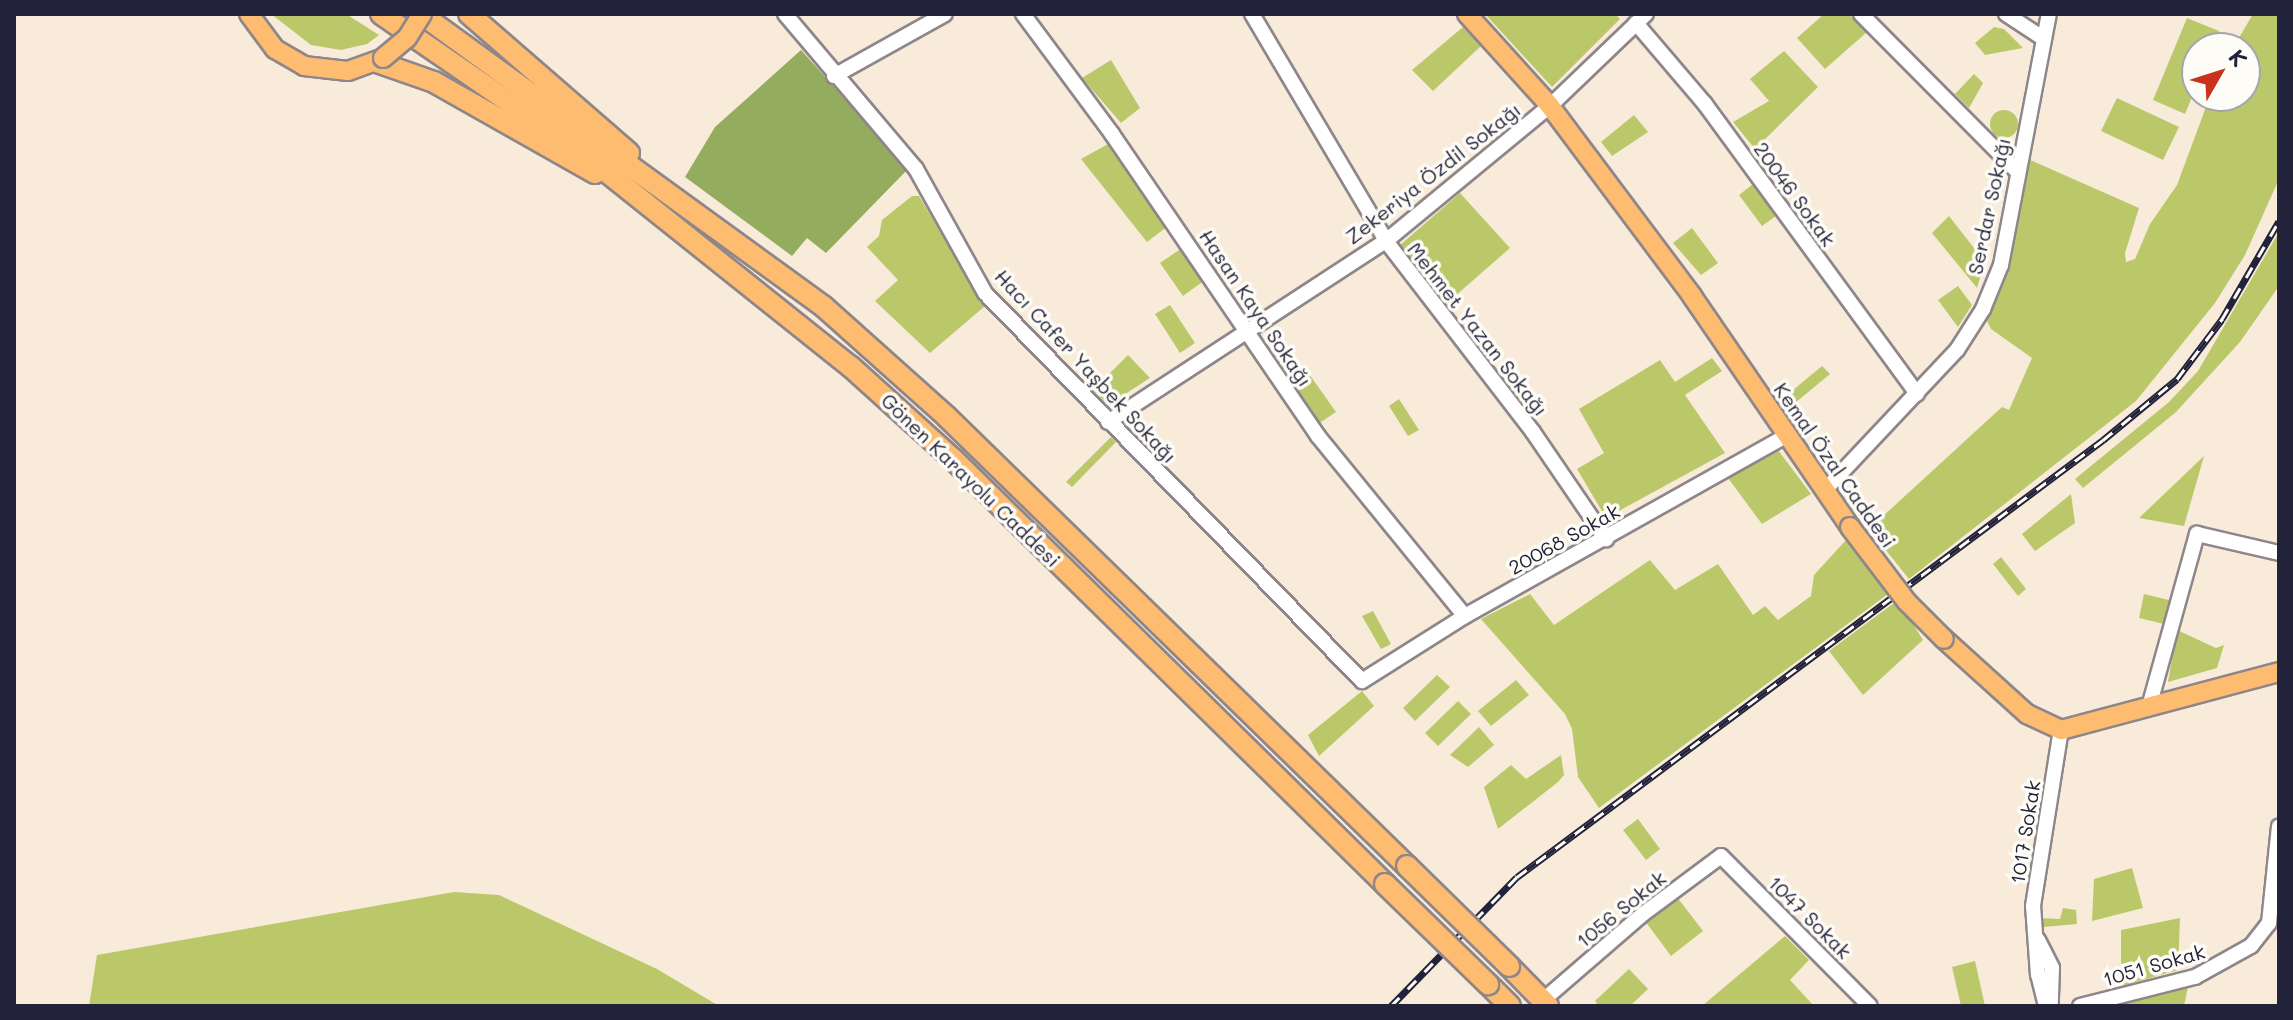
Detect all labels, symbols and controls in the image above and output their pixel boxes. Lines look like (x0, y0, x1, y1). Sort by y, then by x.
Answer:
north arrow (2181, 32, 2261, 112)
text: K (2223, 43, 2254, 73)
street label: Zekeriya Özdil Sokağı (1341, 97, 1525, 249)
street label: Serdar Sokağı (1963, 135, 2015, 277)
street label: 20046 Sokak (1749, 137, 1841, 251)
street label: Hasan Kaya Sokağı (1195, 225, 1317, 391)
street label: Mehmet Yazan Sokağı (1403, 237, 1553, 421)
street label: Hacı Cafer Yaşbek Sokağı (990, 264, 1182, 468)
street label: Kemal Özal Caddesi (1769, 378, 1901, 552)
street label: Gönen Karayolu Caddesi (876, 388, 1066, 572)
street label: 20068 Sokak (1504, 499, 1624, 579)
street label: 1017 Sokak (2005, 778, 2045, 886)
street label: 1056 Sokak (1571, 866, 1671, 952)
street label: 1047 Sokak (1764, 871, 1856, 963)
street label: 1051 Sokak (2100, 939, 2208, 991)

